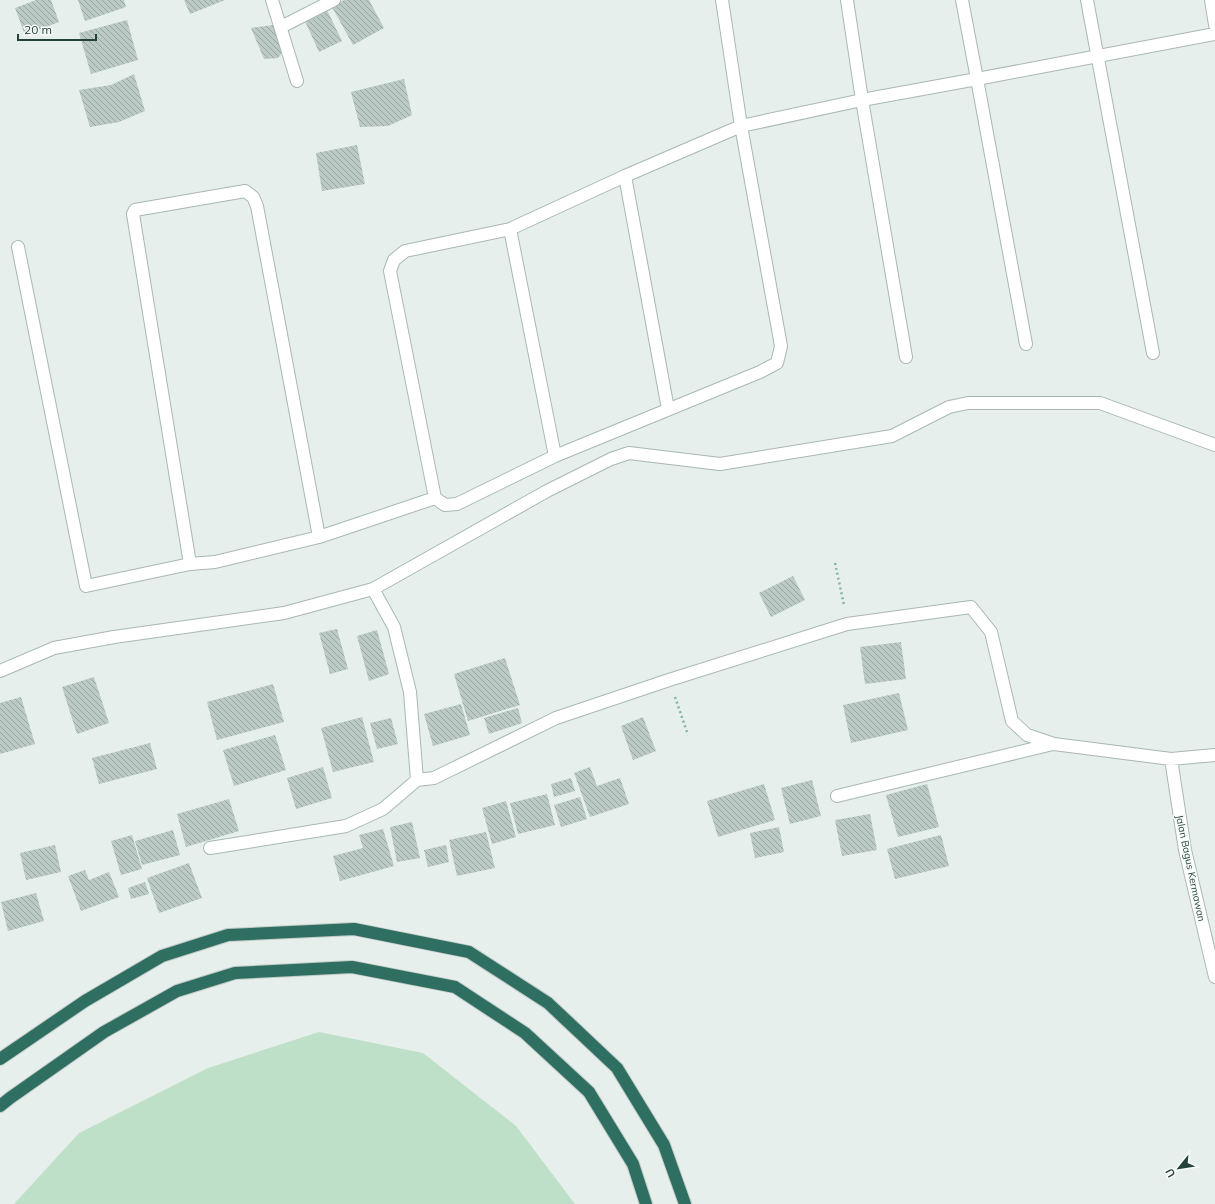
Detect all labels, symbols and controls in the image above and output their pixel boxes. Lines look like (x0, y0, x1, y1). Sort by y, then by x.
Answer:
scale bar (18, 16, 96, 42)
text: 20 m (24, 22, 52, 37)
street label: Jalan Bagus Kermawan (1173, 814, 1208, 923)
north arrow (1159, 1148, 1199, 1188)
text: U (1162, 1166, 1178, 1180)

